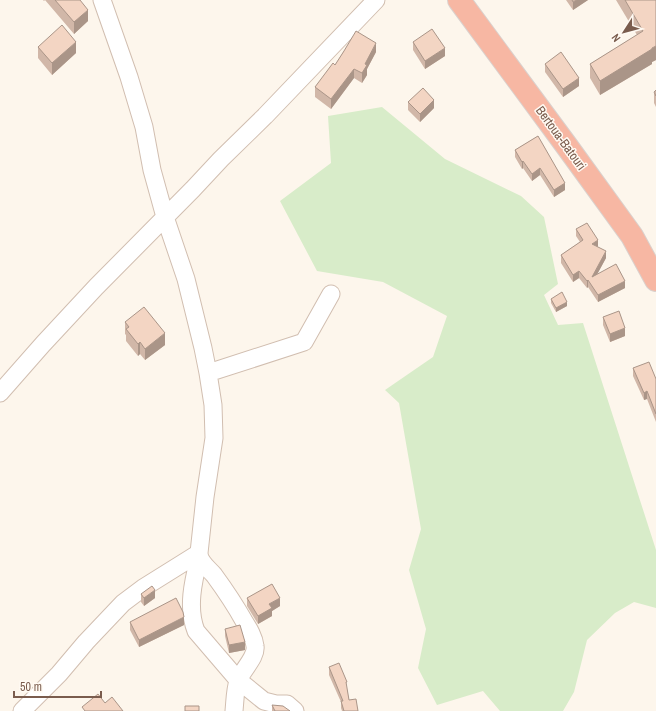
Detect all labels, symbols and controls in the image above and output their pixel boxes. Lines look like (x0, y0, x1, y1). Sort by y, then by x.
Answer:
north arrow (604, 12, 644, 52)
text: N (608, 31, 623, 45)
street label: Bertoua-Batouri (532, 103, 590, 173)
scale bar (14, 673, 101, 699)
text: 50 m (20, 679, 42, 695)

